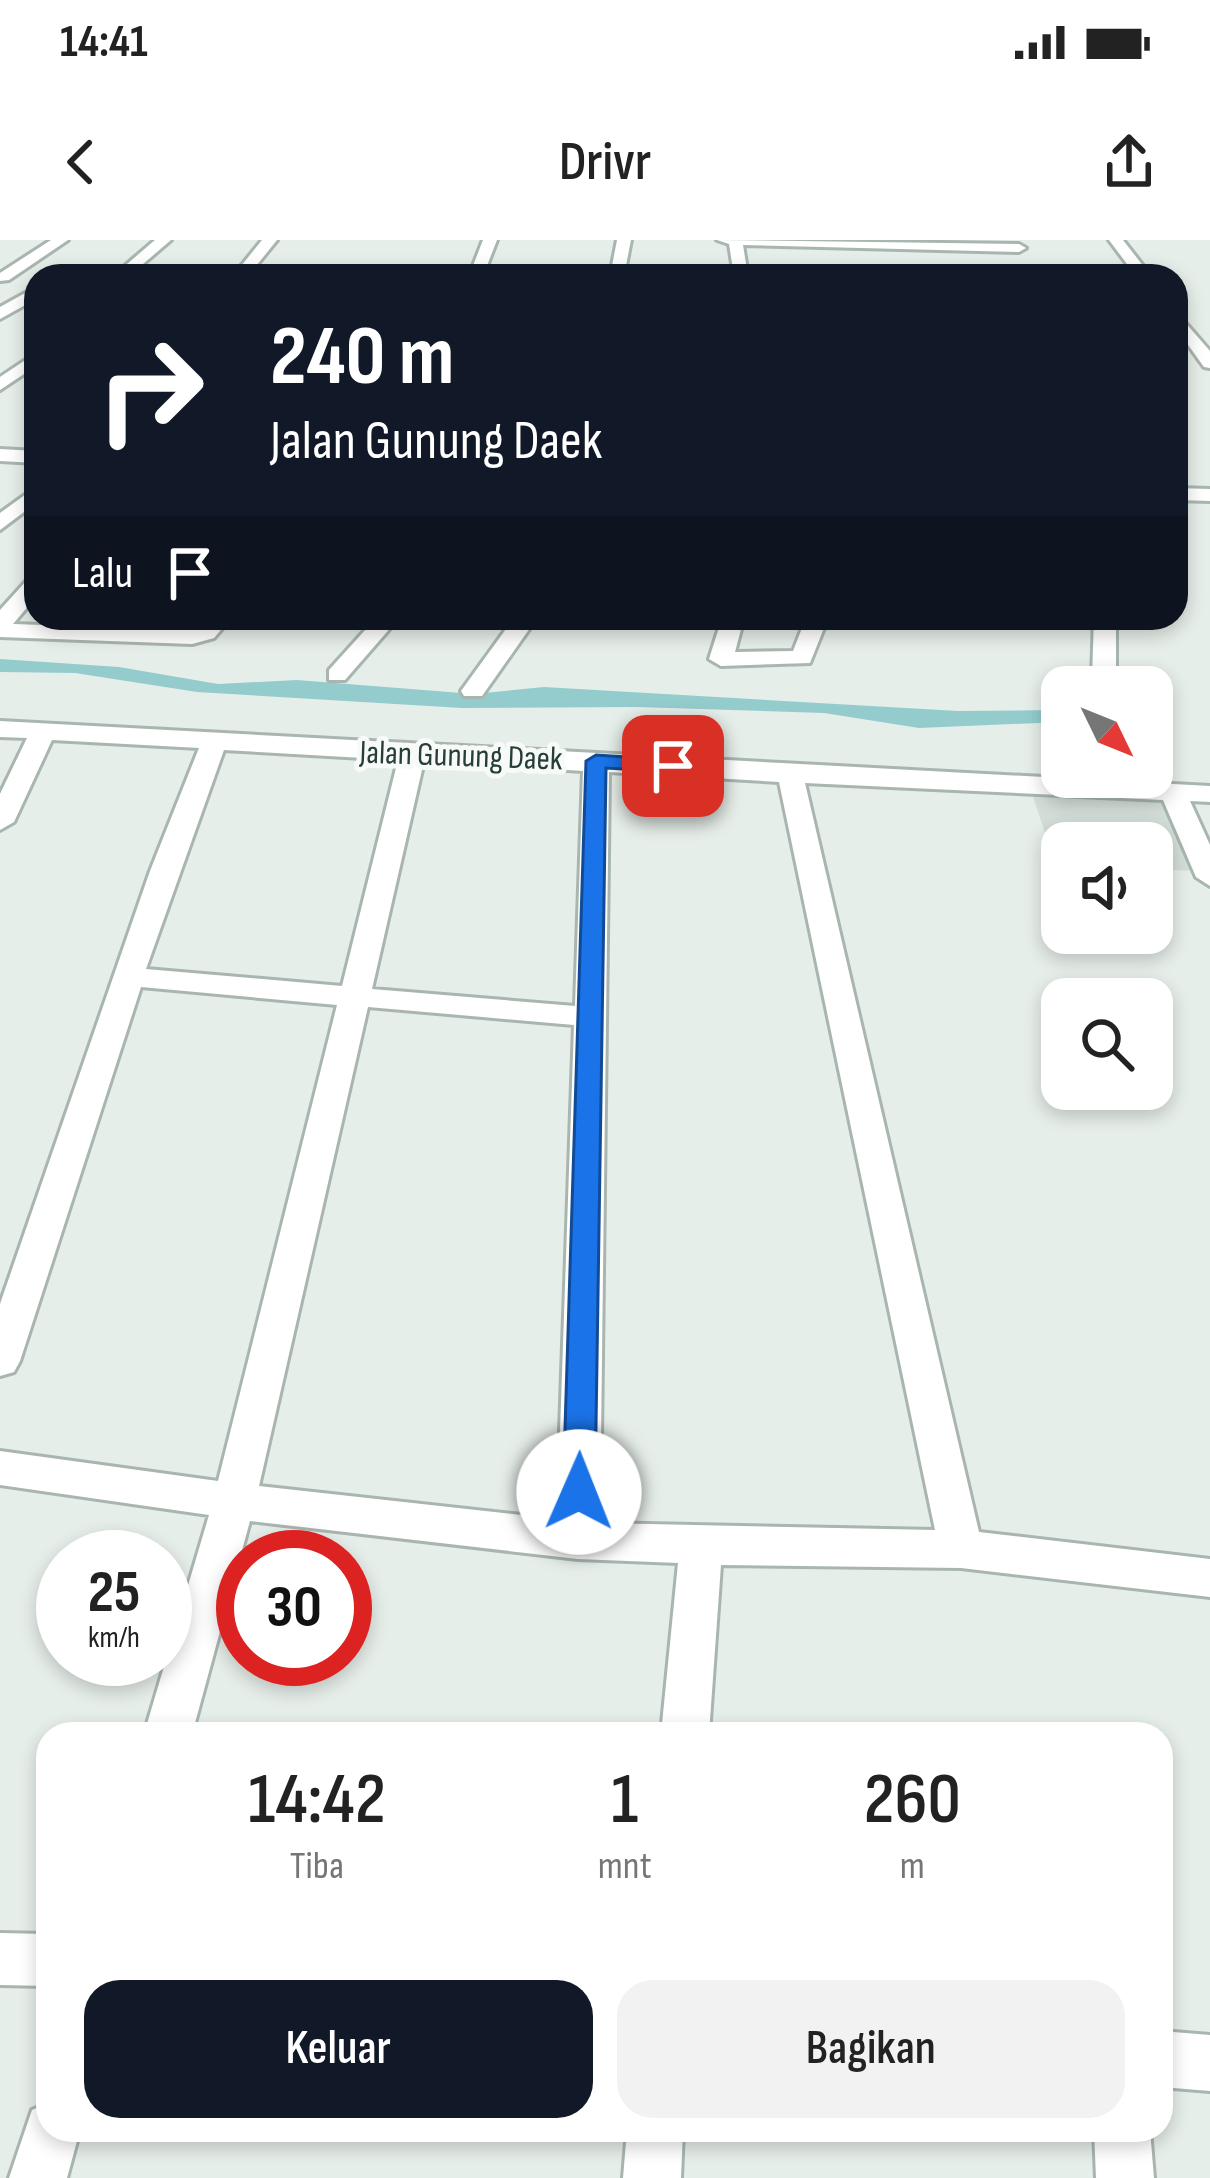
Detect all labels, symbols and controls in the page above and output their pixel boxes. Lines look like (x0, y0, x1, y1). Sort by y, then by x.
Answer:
text: 14:41 (60, 15, 148, 70)
icon: back (48, 129, 114, 195)
icon: share (1096, 129, 1162, 195)
text: Drivr (559, 130, 651, 195)
text: 240 m (270, 307, 454, 408)
icon: right (72, 312, 228, 468)
text: Jalan Gunung Daek (270, 409, 602, 474)
icon: arrive (157, 540, 223, 606)
text: Lalu (72, 546, 133, 601)
north arrow (1041, 666, 1173, 798)
map controls (1041, 666, 1173, 1110)
pin (622, 715, 724, 817)
street label: Jalan Gunung Daek (358, 732, 564, 780)
icon: arrive (640, 733, 706, 799)
button: sound (1041, 822, 1173, 954)
button: search (1041, 978, 1173, 1110)
position arrow (516, 1429, 642, 1555)
speed limit sign: 30 (216, 1530, 372, 1686)
text: 25 (88, 1557, 140, 1629)
text: km/h (88, 1620, 140, 1656)
text: 14:42 (248, 1757, 386, 1844)
text: 1 (611, 1757, 638, 1844)
text: 260 (864, 1757, 961, 1844)
text: Tiba (290, 1843, 344, 1890)
text: mnt (598, 1843, 652, 1890)
text: m (900, 1843, 925, 1890)
button: Keluar (84, 1980, 593, 2118)
button: Bagikan (617, 1980, 1125, 2118)

